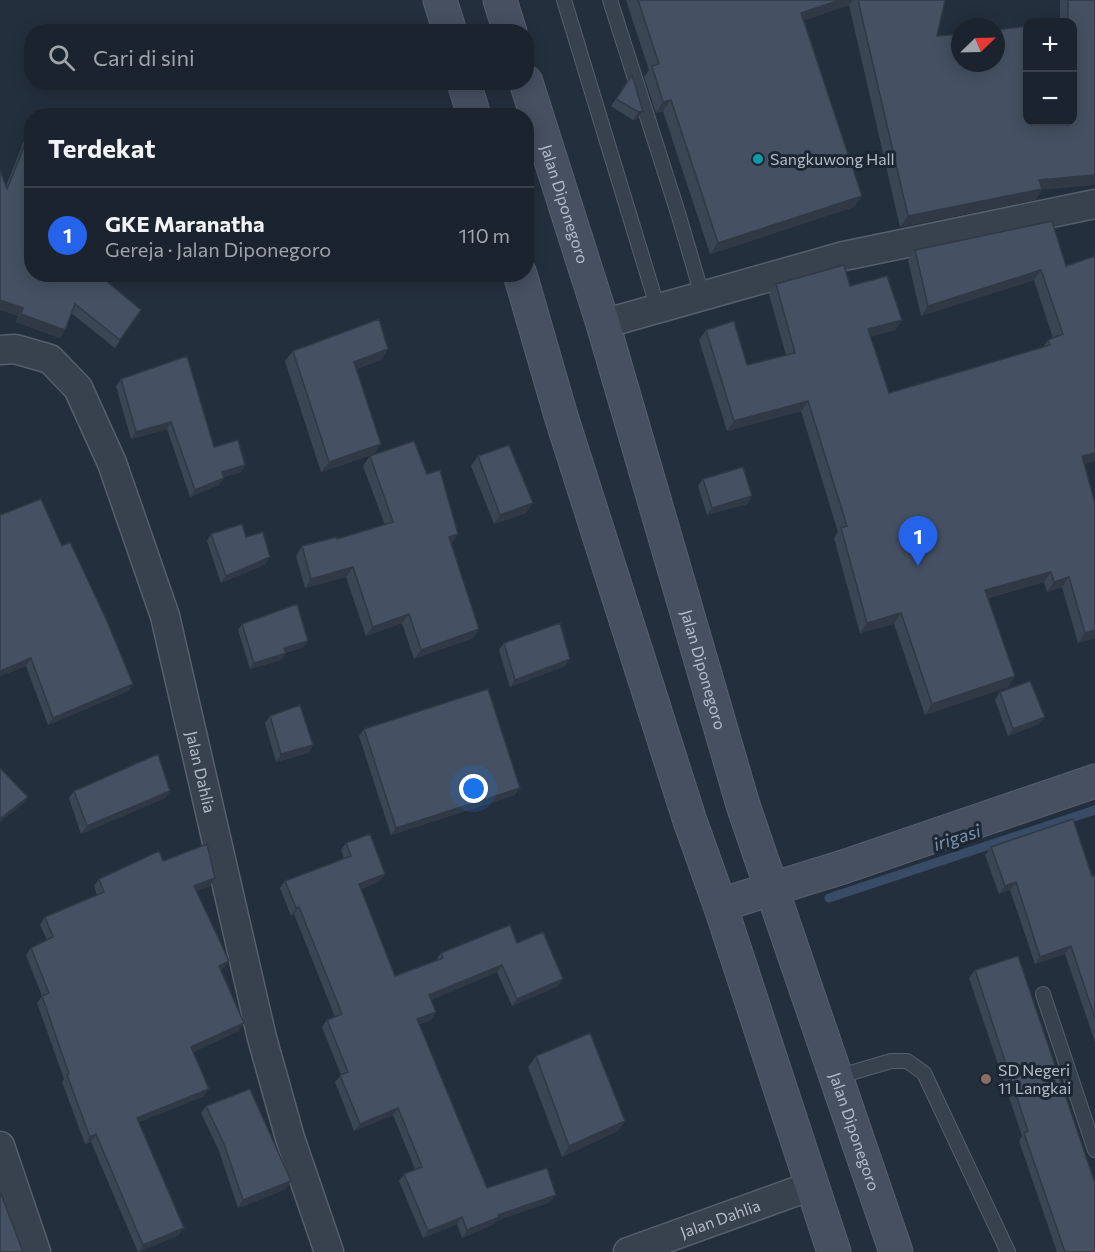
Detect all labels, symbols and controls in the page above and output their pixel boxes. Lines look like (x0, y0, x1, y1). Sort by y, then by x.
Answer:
north arrow (951, 18, 1005, 72)
map controls (1023, 18, 1077, 126)
button: + (1023, 18, 1077, 72)
search box (24, 24, 534, 90)
icon: search (45, 41, 78, 74)
text: Cari di sini (93, 44, 195, 71)
button: − (1023, 72, 1077, 126)
text: Terdekat (48, 132, 155, 163)
street label: Jalan Diponegoro (537, 142, 593, 266)
place label: Sangkuwong Hall (770, 149, 895, 168)
marker: Sangkuwong Hall (751, 152, 765, 166)
text: GKE Maranatha (105, 210, 265, 237)
text: 1 (63, 223, 72, 247)
text: 110 m (459, 223, 510, 247)
text: Gereja · Jalan Diponegoro (105, 237, 331, 261)
pin: 1 (898, 516, 938, 566)
street label: Jalan Diponegoro (678, 607, 731, 732)
street label: Jalan Dahlia (183, 729, 220, 815)
your location (459, 774, 488, 803)
water label: irigasi (930, 819, 984, 855)
place label: SD Negeri 11 Langkai (998, 1060, 1071, 1097)
street label: Jalan Diponegoro (826, 1070, 884, 1193)
marker: SD Negeri 11 Langkai (979, 1072, 993, 1086)
street label: Jalan Dahlia (677, 1195, 763, 1241)

